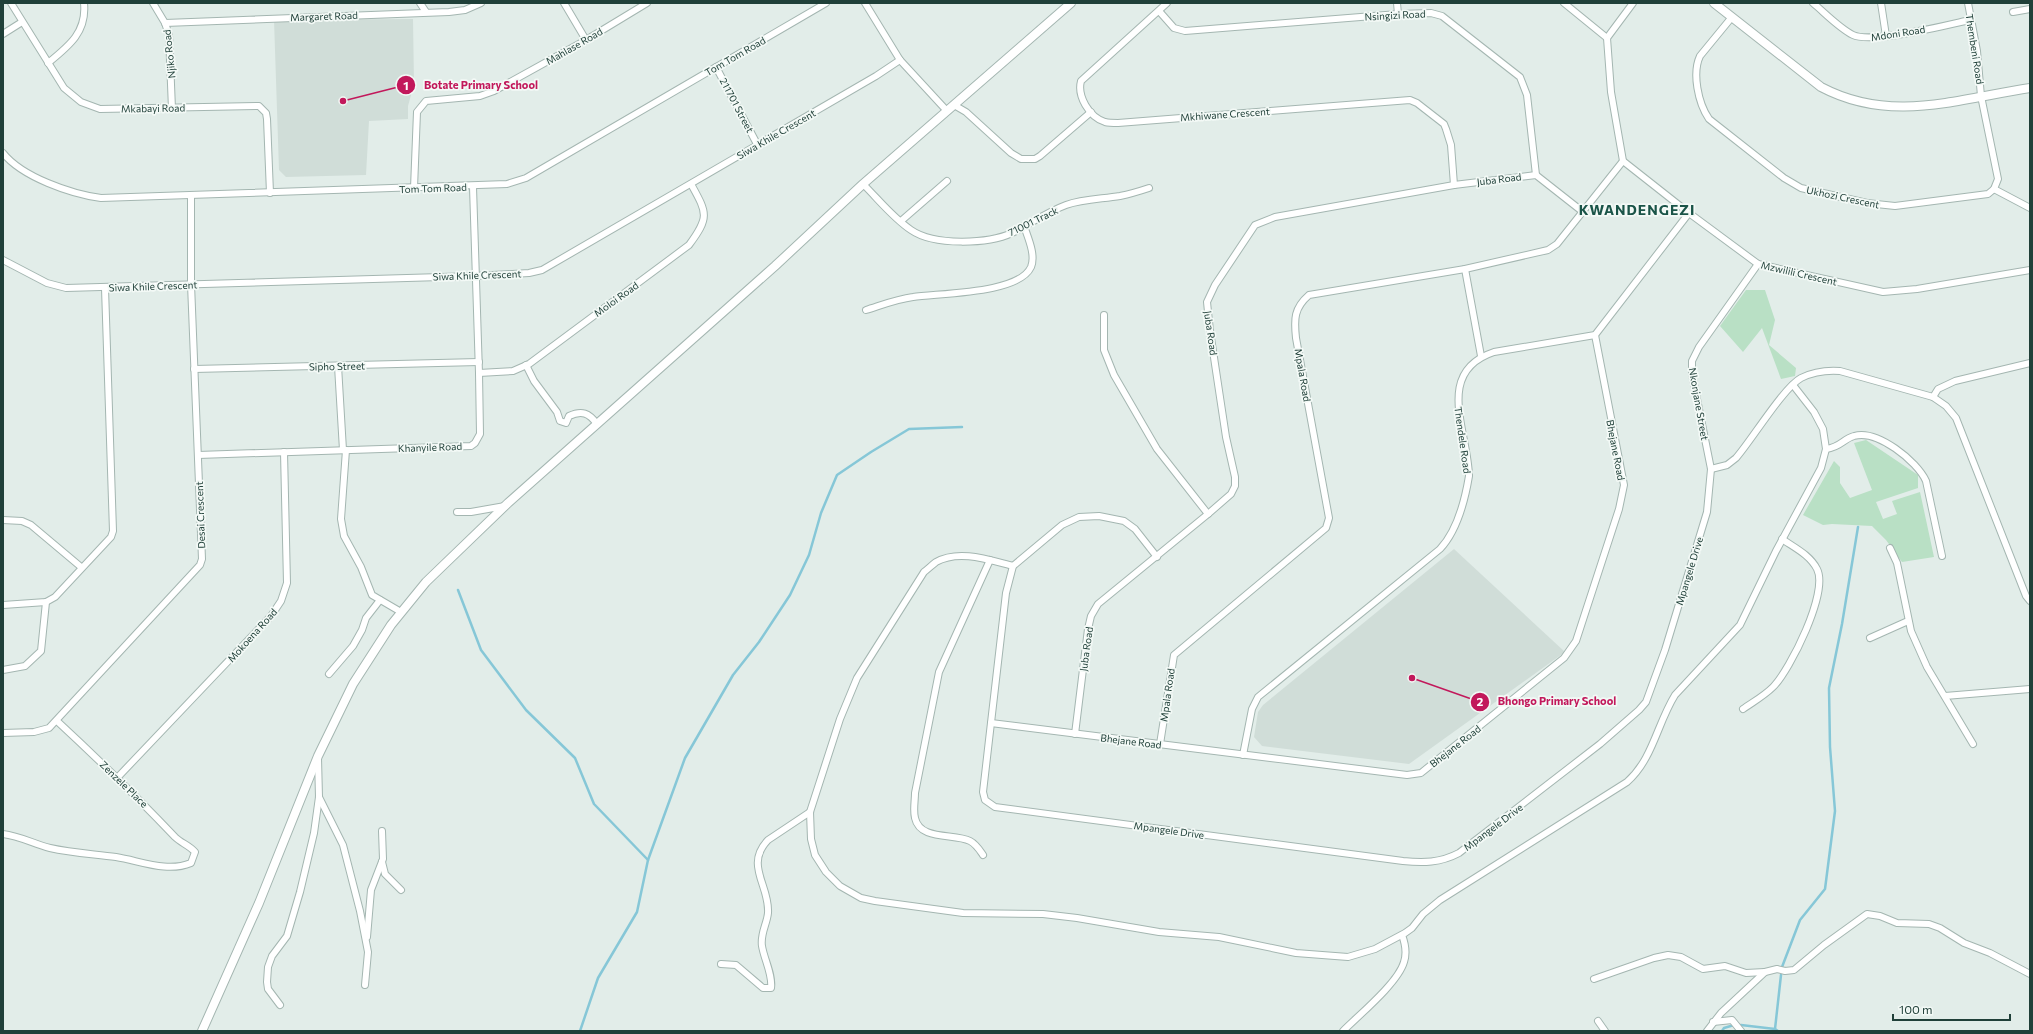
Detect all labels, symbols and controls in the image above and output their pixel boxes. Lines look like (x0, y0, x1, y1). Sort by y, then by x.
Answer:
street label: Nsingizi Road (1364, 7, 1426, 23)
street label: Margaret Road (290, 9, 358, 23)
street label: Thembeni Road (1964, 13, 1987, 85)
street label: Mdoni Road (1870, 23, 1926, 43)
street label: Mahlase Road (544, 25, 605, 67)
street label: Njiko Road (160, 29, 178, 79)
street label: Tom Tom Road (703, 34, 768, 78)
callout: Botate Primary School (396, 74, 546, 97)
street label: 211701 Street (718, 76, 756, 134)
text: 1 (403, 78, 409, 92)
text: Botate Primary School (424, 78, 538, 91)
street label: Mkabayi Road (121, 101, 185, 115)
street label: Mkhiwane Crescent (1180, 105, 1270, 123)
street label: Siwa Khile Crescent (735, 107, 817, 161)
street label: Juba Road (1476, 170, 1522, 188)
street label: Tom Tom Road (399, 181, 467, 195)
street label: Ukhozi Crescent (1805, 183, 1881, 211)
district label: KWANDENGEZI (1579, 201, 1695, 218)
street label: 71001 Track (1006, 204, 1060, 238)
street label: Mzwilili Crescent (1760, 258, 1838, 288)
street label: Siwa Khile Crescent (432, 267, 522, 283)
street label: Siwa Khile Crescent (108, 278, 198, 294)
street label: Moloi Road (591, 279, 641, 319)
street label: Juba Road (1202, 310, 1220, 356)
street label: Mpala Road (1292, 347, 1314, 403)
street label: Sipho Street (309, 360, 365, 372)
street label: Nkonjane Street (1687, 367, 1711, 441)
street label: Thendele Road (1452, 406, 1474, 474)
street label: Bhejane Road (1604, 419, 1628, 482)
street label: Khanyile Road (398, 440, 462, 454)
street label: Desai Crescent (193, 481, 207, 549)
street label: Mpangele Drive (1673, 535, 1705, 607)
street label: Mokoena Road (225, 605, 279, 664)
street label: Juba Road (1077, 626, 1095, 672)
street label: Mpala Road (1157, 667, 1177, 722)
callout: Bhongo Primary School (1470, 690, 1624, 713)
text: 2 (1477, 694, 1484, 708)
text: Bhongo Primary School (1498, 694, 1616, 707)
street label: Bhejane Road (1427, 722, 1483, 770)
street label: Bhejane Road (1100, 731, 1162, 751)
street label: Zenzele Place (98, 758, 150, 810)
street label: Mpangele Drive (1461, 801, 1525, 853)
street label: Mpangele Drive (1133, 819, 1205, 841)
scale bar (1893, 996, 2010, 1022)
text: 100 m (1899, 1002, 1933, 1016)

